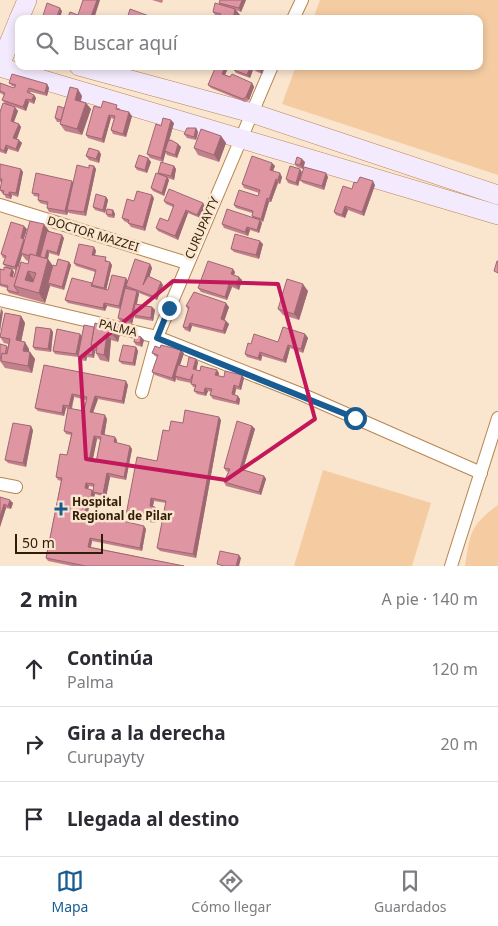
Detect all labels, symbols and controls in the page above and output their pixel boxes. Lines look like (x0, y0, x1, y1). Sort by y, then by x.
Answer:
search box (15, 15, 483, 70)
icon: search (33, 29, 61, 57)
text: Buscar aquí (73, 30, 178, 56)
street label: CURUPAYTY (180, 194, 223, 262)
street label: DOCTOR MAZZEI (45, 211, 141, 256)
route end (158, 297, 181, 320)
street label: PALMA (97, 315, 140, 341)
route start (344, 407, 367, 430)
place label: Hospital Regional de Pilar (72, 493, 173, 524)
marker: Hospital Regional de Pilar (54, 502, 68, 516)
scale bar (15, 531, 102, 554)
text: 50 m (22, 533, 55, 552)
text: 2 min (20, 585, 78, 613)
text: A pie · 140 m (381, 588, 478, 610)
text: Continúa (67, 645, 153, 671)
icon: ahead (20, 655, 48, 683)
text: 120 m (431, 658, 478, 680)
text: Palma (67, 671, 114, 693)
text: Gira a la derecha (67, 720, 226, 746)
icon: right (20, 730, 48, 758)
text: 20 m (441, 733, 478, 755)
text: Curupayty (67, 746, 144, 768)
icon: arrive (20, 805, 48, 833)
text: Llegada al destino (67, 806, 239, 832)
tab: Mapa (51, 867, 88, 916)
tab: Cómo llegar (191, 867, 271, 916)
tab: Guardados (374, 867, 447, 916)

